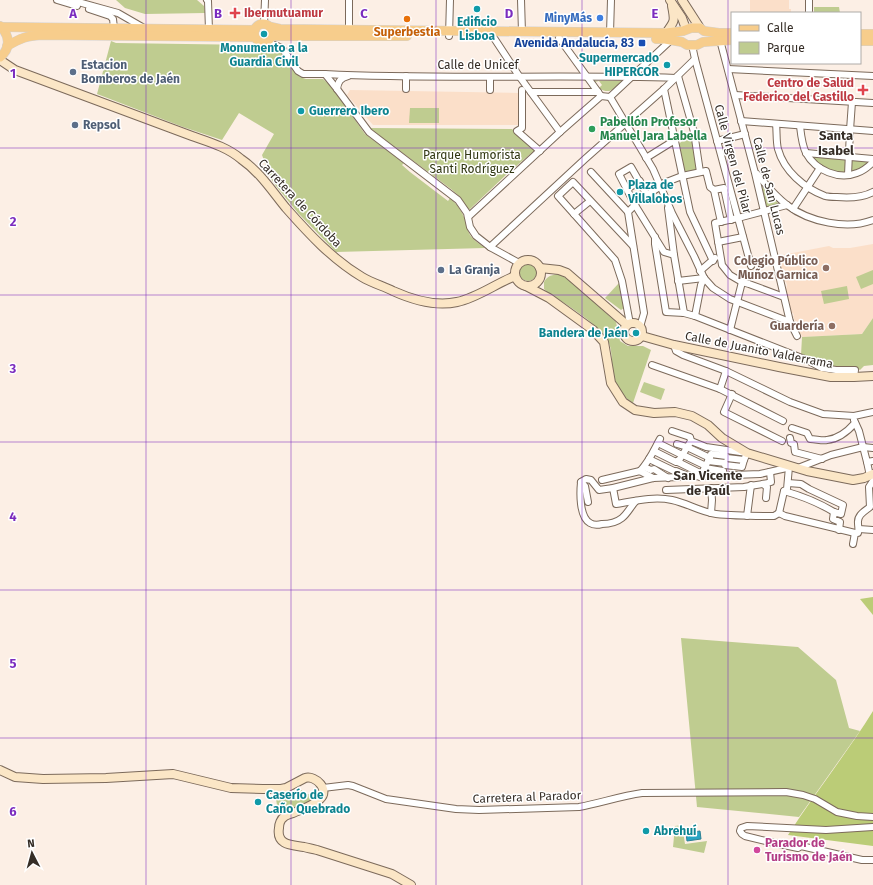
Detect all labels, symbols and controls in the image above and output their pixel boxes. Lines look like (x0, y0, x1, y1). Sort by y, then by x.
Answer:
marker: Edificio Lisboa (472, 4, 482, 14)
text: A (68, 6, 77, 21)
text: B (214, 6, 222, 21)
place label: Ibermutuamur (244, 6, 323, 20)
text: C (360, 6, 368, 21)
text: D (505, 6, 514, 21)
text: E (652, 6, 659, 21)
marker: Ibermutuamur (229, 7, 241, 19)
place label: MinyMás (544, 11, 592, 25)
legend (731, 12, 861, 64)
marker: MinyMás (595, 13, 605, 23)
marker: Superbestia (402, 14, 412, 24)
place label: Edificio Lisboa (457, 15, 497, 43)
text: Calle (767, 21, 794, 35)
place label: Superbestia (374, 25, 441, 39)
marker: Monumento a la Guardia Civil (259, 29, 269, 39)
place label: Avenida Andalucía, 83 (514, 36, 634, 50)
marker: Avenida Andalucía, 83 (637, 38, 647, 48)
place label: Monumento a la Guardia Civil (220, 41, 308, 69)
text: Parque (767, 41, 805, 55)
place label: Supermercado HIPERCOR (579, 51, 660, 79)
place label: Estacion Bomberos de Jaén (81, 58, 180, 86)
street label: Calle de Unicef (437, 58, 519, 72)
marker: Supermercado HIPERCOR (662, 60, 672, 70)
text: 1 (10, 66, 16, 81)
marker: Estacion Bomberos de Jaén (68, 67, 78, 77)
place label: Centro de Salud Federico del Castillo (743, 76, 854, 104)
marker: Centro de Salud Federico del Castillo (857, 84, 869, 96)
street label: Calle Virgen del Pilar (712, 103, 754, 215)
place label: Guerrero Ibero (309, 104, 389, 118)
marker: Guerrero Ibero (296, 106, 306, 116)
place label: Pabellón Profesor Manuel Jara Labella (600, 115, 707, 143)
place label: Repsol (83, 118, 121, 132)
marker: Repsol (70, 120, 80, 130)
marker: Pabellón Profesor Manuel Jara Labella (587, 124, 597, 134)
district label: Santa Isabel (818, 128, 854, 158)
street label: Calle de San Lucas (750, 136, 788, 237)
park label: Parque Humorista Santi Rodríguez (423, 148, 521, 176)
street label: Carretera de Córdoba (255, 156, 345, 250)
place label: Plaza de Villalobos (627, 178, 682, 206)
marker: Plaza de Villalobos (615, 187, 625, 197)
text: 2 (10, 214, 17, 229)
place label: Colegio Público Muñoz Garnica (734, 254, 818, 282)
place label: La Granja (449, 263, 500, 277)
marker: Colegio Público Muñoz Garnica (821, 263, 831, 273)
marker: La Granja (436, 265, 446, 275)
place label: Guardería (770, 319, 824, 333)
marker: Guardería (827, 321, 837, 331)
place label: Bandera de Jaén (539, 326, 628, 340)
marker: Bandera de Jaén (631, 328, 641, 338)
street label: Calle de Juanito Valderrama (684, 329, 834, 371)
text: 3 (9, 361, 17, 376)
district label: San Vicente de Paúl (674, 468, 742, 498)
text: 4 (9, 509, 17, 524)
text: 5 (10, 656, 17, 671)
place label: Caserío de Caño Quebrado (266, 788, 350, 816)
street label: Carretera al Parador (472, 788, 582, 806)
marker: Caserío de Caño Quebrado (253, 797, 263, 807)
text: 6 (9, 804, 17, 819)
place label: Abrehuí (653, 824, 697, 838)
marker: Abrehuí (641, 826, 651, 836)
north arrow (12, 833, 52, 873)
place label: Parador de Turismo de Jaén (765, 836, 853, 864)
text: N (27, 837, 35, 850)
marker: Parador de Turismo de Jaén (752, 845, 762, 855)

